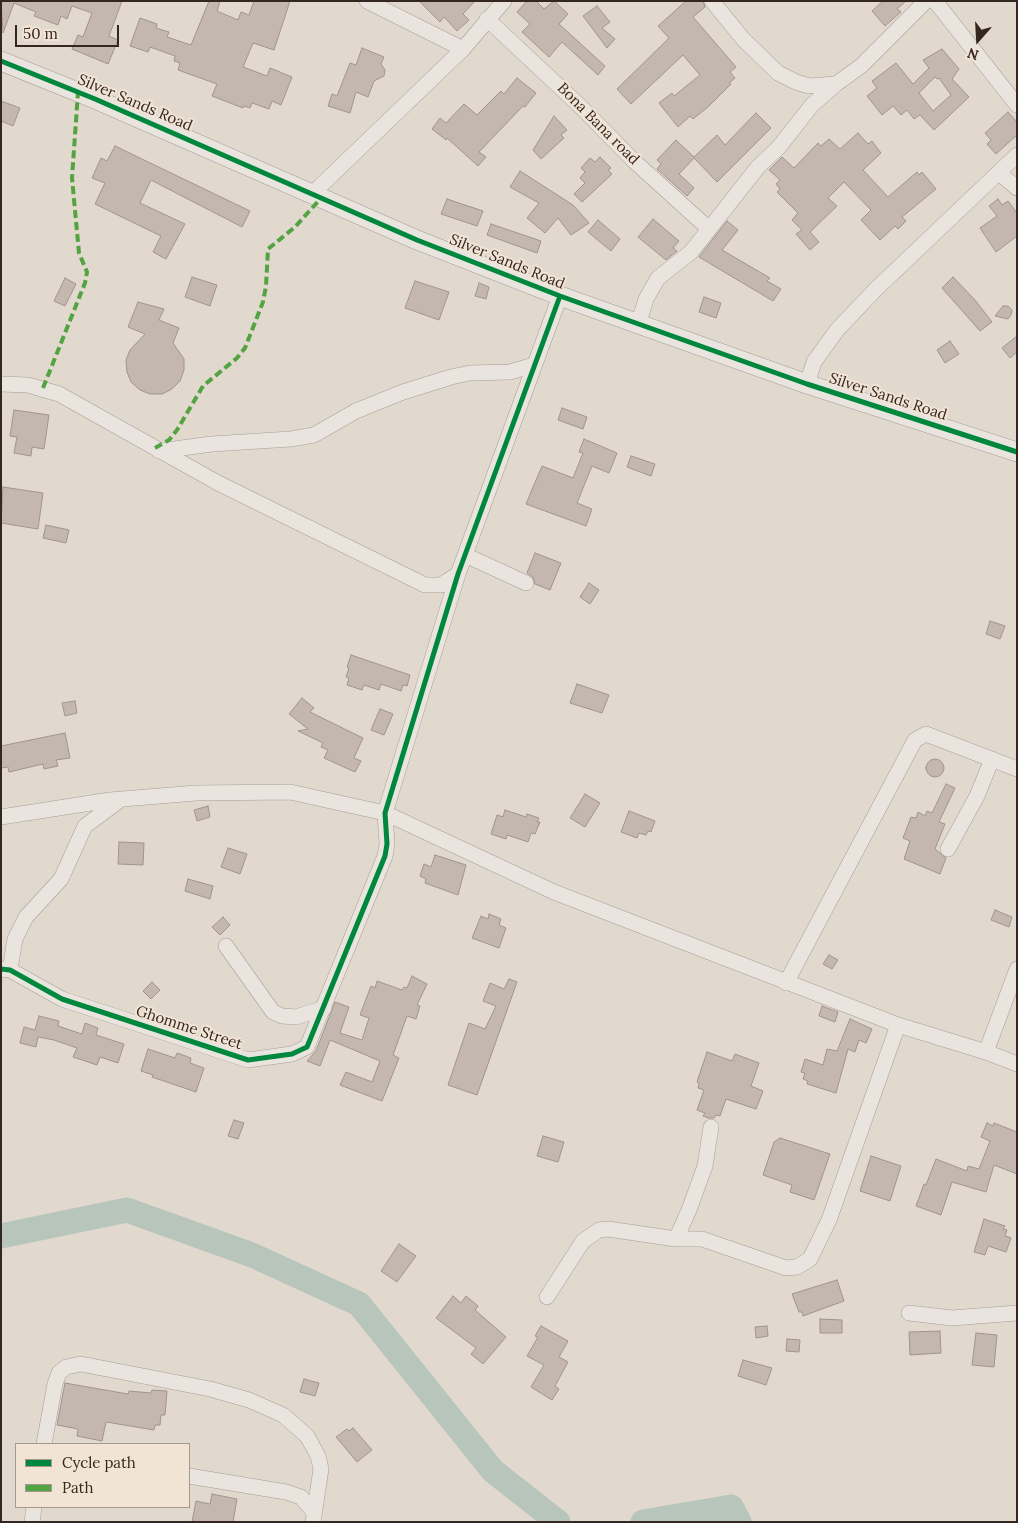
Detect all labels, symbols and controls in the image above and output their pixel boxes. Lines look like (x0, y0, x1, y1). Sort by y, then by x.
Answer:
scale bar (18, 15, 121, 47)
north arrow (953, 15, 1003, 65)
text: 50 m (23, 24, 58, 43)
text: N (965, 44, 981, 64)
street label: Silver Sands Road (75, 71, 195, 135)
street label: Bona Bana road (553, 79, 643, 169)
street label: Silver Sands Road (447, 231, 567, 293)
street label: Silver Sands Road (827, 369, 949, 425)
street label: Ghomme Street (134, 1002, 244, 1054)
legend (15, 1443, 190, 1508)
text: Cycle path (62, 1453, 136, 1472)
text: Path (62, 1478, 93, 1497)

